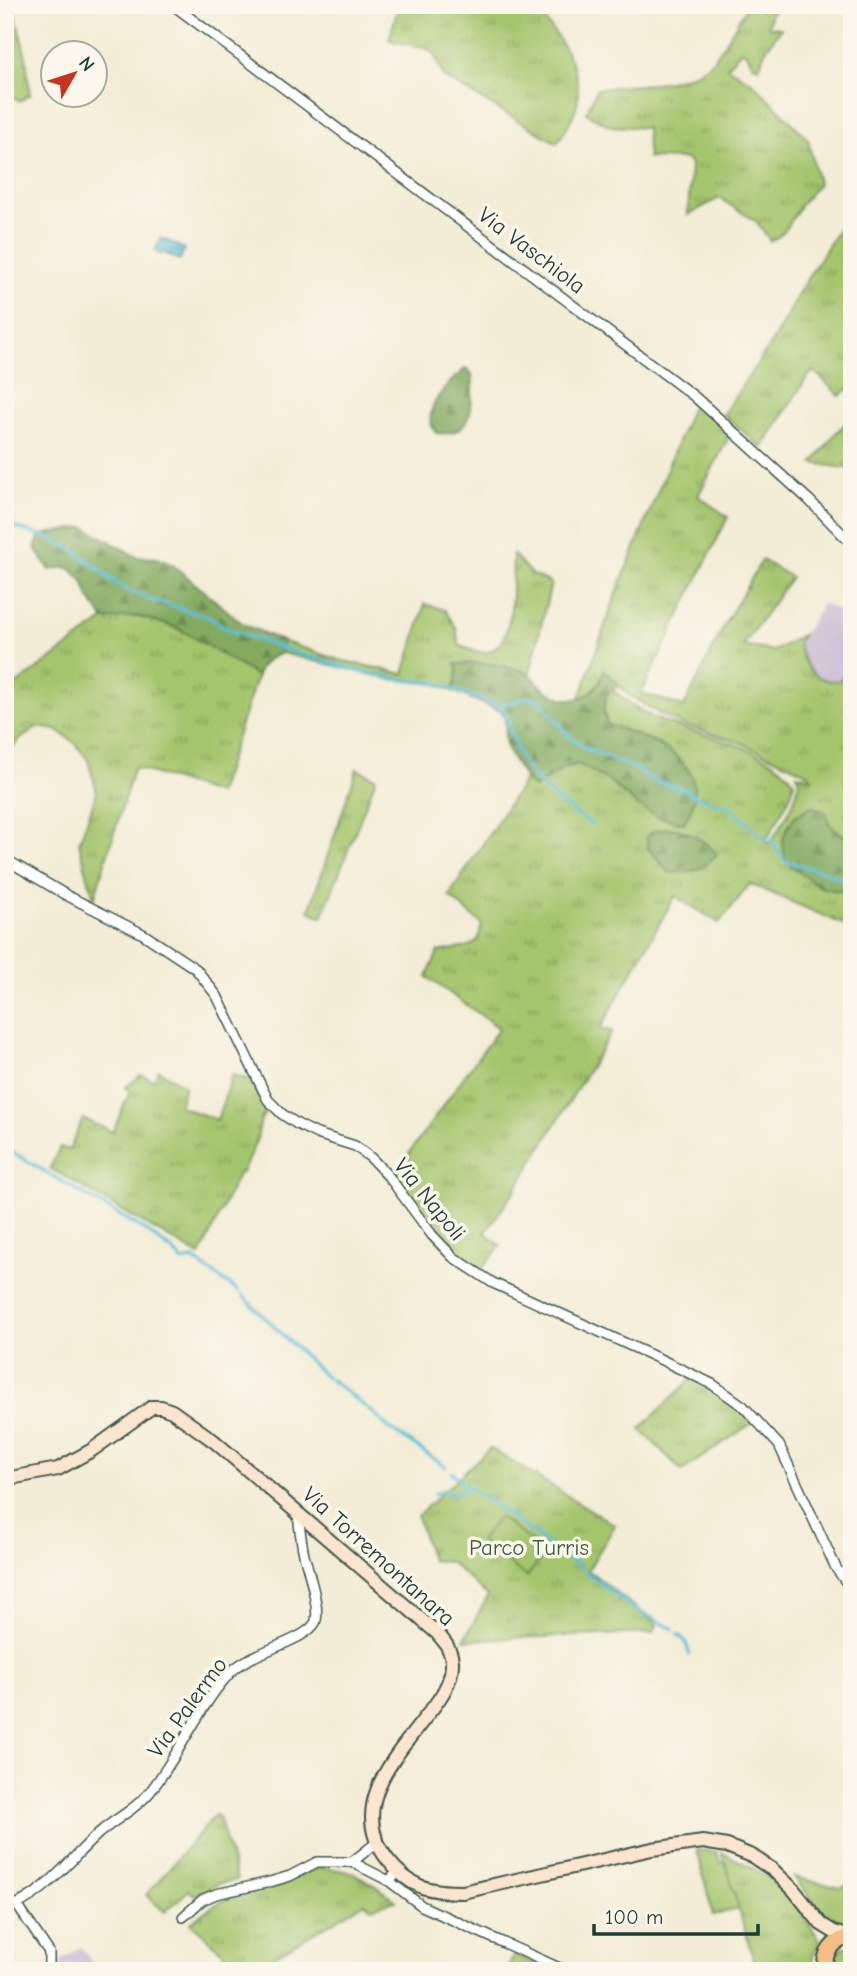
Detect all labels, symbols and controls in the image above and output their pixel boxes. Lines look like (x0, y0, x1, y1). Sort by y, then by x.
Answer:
north arrow (38, 38, 108, 108)
text: N (74, 52, 99, 76)
street label: Via Vaschiola (473, 201, 591, 299)
street label: Via Napoli (388, 1152, 471, 1246)
street label: Via Torremontanara (297, 1481, 460, 1632)
park label: Parco Turris (469, 1534, 589, 1561)
street label: Via Palermo (142, 1652, 233, 1763)
scale bar (594, 1892, 759, 1936)
text: 100 m (605, 1905, 663, 1929)

